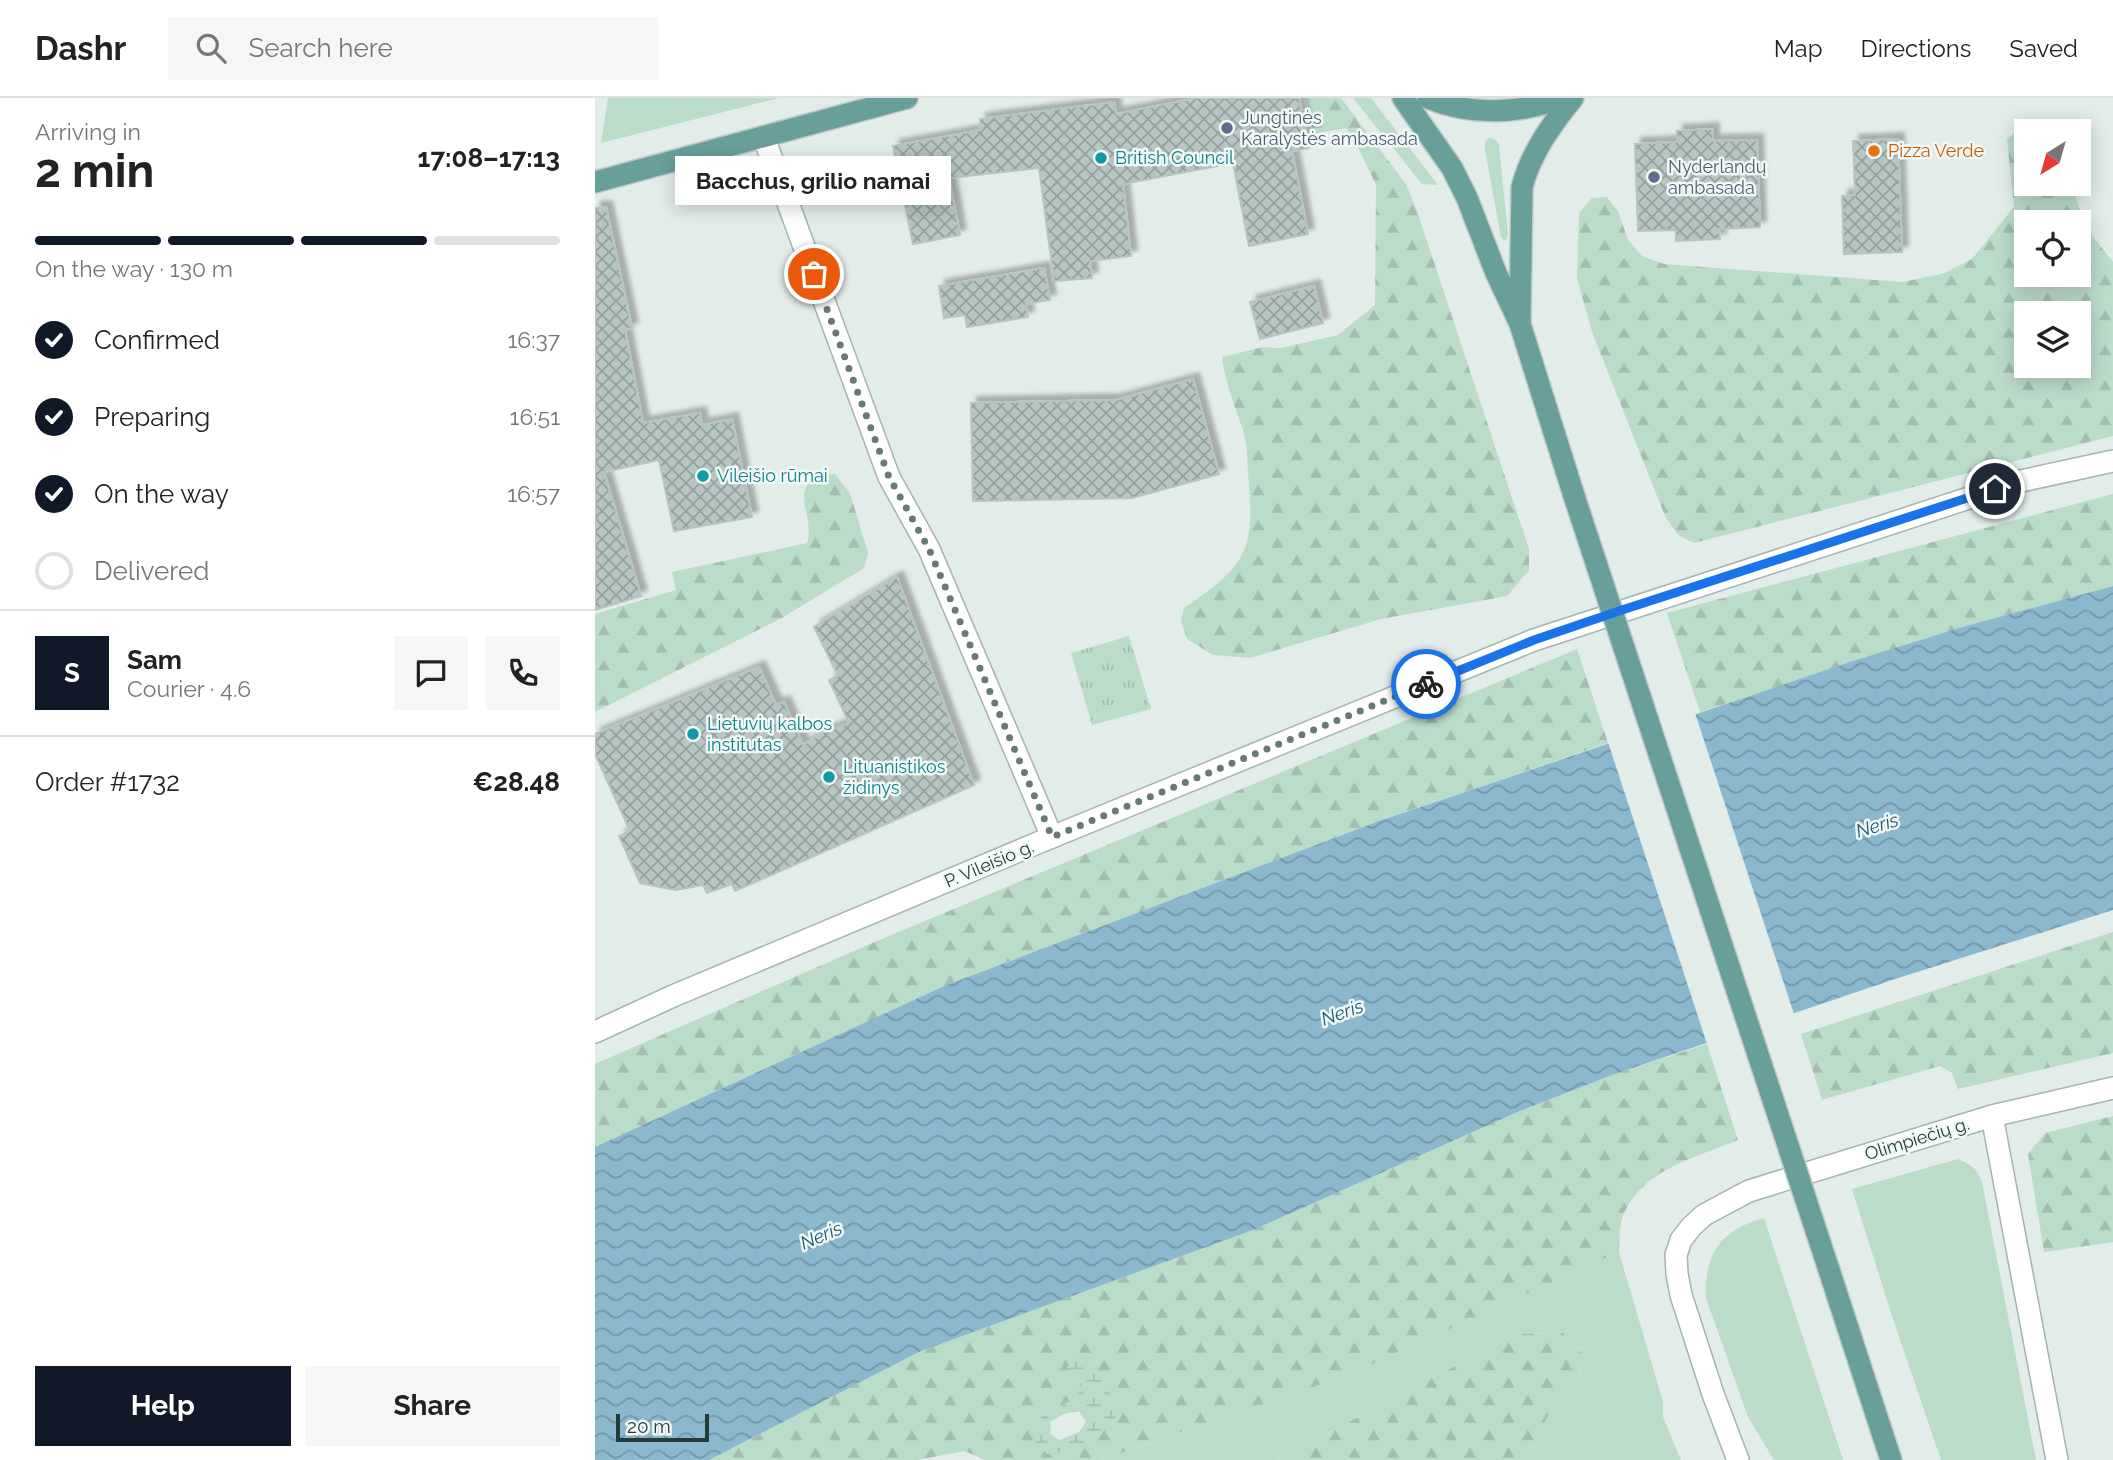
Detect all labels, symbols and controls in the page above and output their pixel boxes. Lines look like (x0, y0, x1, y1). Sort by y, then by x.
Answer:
search box (168, 17, 658, 80)
text: Dashr (35, 29, 126, 68)
icon: search (192, 29, 230, 67)
text: Search here (248, 33, 393, 63)
text: Map (1774, 34, 1823, 63)
text: Directions (1861, 34, 1971, 63)
text: Saved (2009, 34, 2078, 63)
place label: Jungtinės Karalystės ambasada (1241, 107, 1418, 149)
text: Arriving in (35, 118, 141, 145)
north arrow (2014, 119, 2091, 196)
map controls (2014, 119, 2091, 378)
marker: Jungtinės Karalystės ambasada (1219, 120, 1235, 136)
place label: Pizza Verde (1888, 140, 1984, 161)
text: 17:08–17:13 (418, 143, 560, 173)
marker: Pizza Verde (1866, 143, 1882, 159)
text: 2 min (35, 144, 154, 198)
place label: British Council (1115, 147, 1234, 168)
marker: British Council (1093, 150, 1109, 166)
callout: Bacchus, grilio namai (676, 155, 952, 204)
place label: Nyderlandų ambasada (1668, 156, 1767, 198)
text: Bacchus, grilio namai (696, 167, 930, 194)
marker: Nyderlandų ambasada (1646, 169, 1662, 185)
button: locate (2014, 210, 2091, 287)
pin (784, 244, 844, 304)
text: On the way · 130 m (35, 255, 233, 282)
icon: bag (795, 255, 833, 293)
button: layers (2014, 301, 2091, 378)
icon: check (35, 321, 73, 359)
text: Confirmed (94, 325, 220, 355)
text: 16:37 (507, 326, 560, 353)
icon: check (35, 398, 73, 436)
text: Preparing (94, 402, 210, 432)
text: 16:51 (510, 403, 560, 430)
pin (1965, 459, 2025, 519)
place label: Vileišio rūmai (717, 465, 828, 486)
marker: Vileišio rūmai (695, 468, 711, 484)
icon: home (1976, 470, 2014, 508)
icon: check (35, 475, 73, 513)
text: On the way (94, 479, 229, 509)
text: 16:57 (507, 480, 560, 507)
text: Delivered (94, 556, 209, 586)
button: chat (394, 636, 468, 710)
button: phone (486, 636, 560, 710)
text: Sam (127, 645, 182, 675)
courier (1391, 649, 1461, 719)
text: S (64, 658, 80, 688)
icon: bike (1407, 665, 1445, 703)
text: Courier · 4.6 (127, 675, 251, 702)
place label: Lietuvių kalbos institutas (707, 713, 832, 755)
marker: Lietuvių kalbos institutas (685, 726, 701, 742)
place label: Lituanistikos židinys (843, 756, 946, 798)
text: Order #1732 (35, 767, 180, 797)
text: €28.48 (472, 767, 560, 797)
marker: Lituanistikos židinys (821, 769, 837, 785)
water label: Neris (1853, 808, 1901, 842)
street label: P. Vileišio g. (941, 835, 1037, 892)
water label: Neris (1318, 994, 1366, 1030)
street label: Olimpiečių g. (1862, 1113, 1972, 1164)
water label: Neris (797, 1216, 845, 1254)
button: Help (35, 1366, 291, 1446)
button: Share (305, 1366, 560, 1446)
scale bar (616, 1411, 709, 1443)
text: 20 m (627, 1415, 671, 1437)

